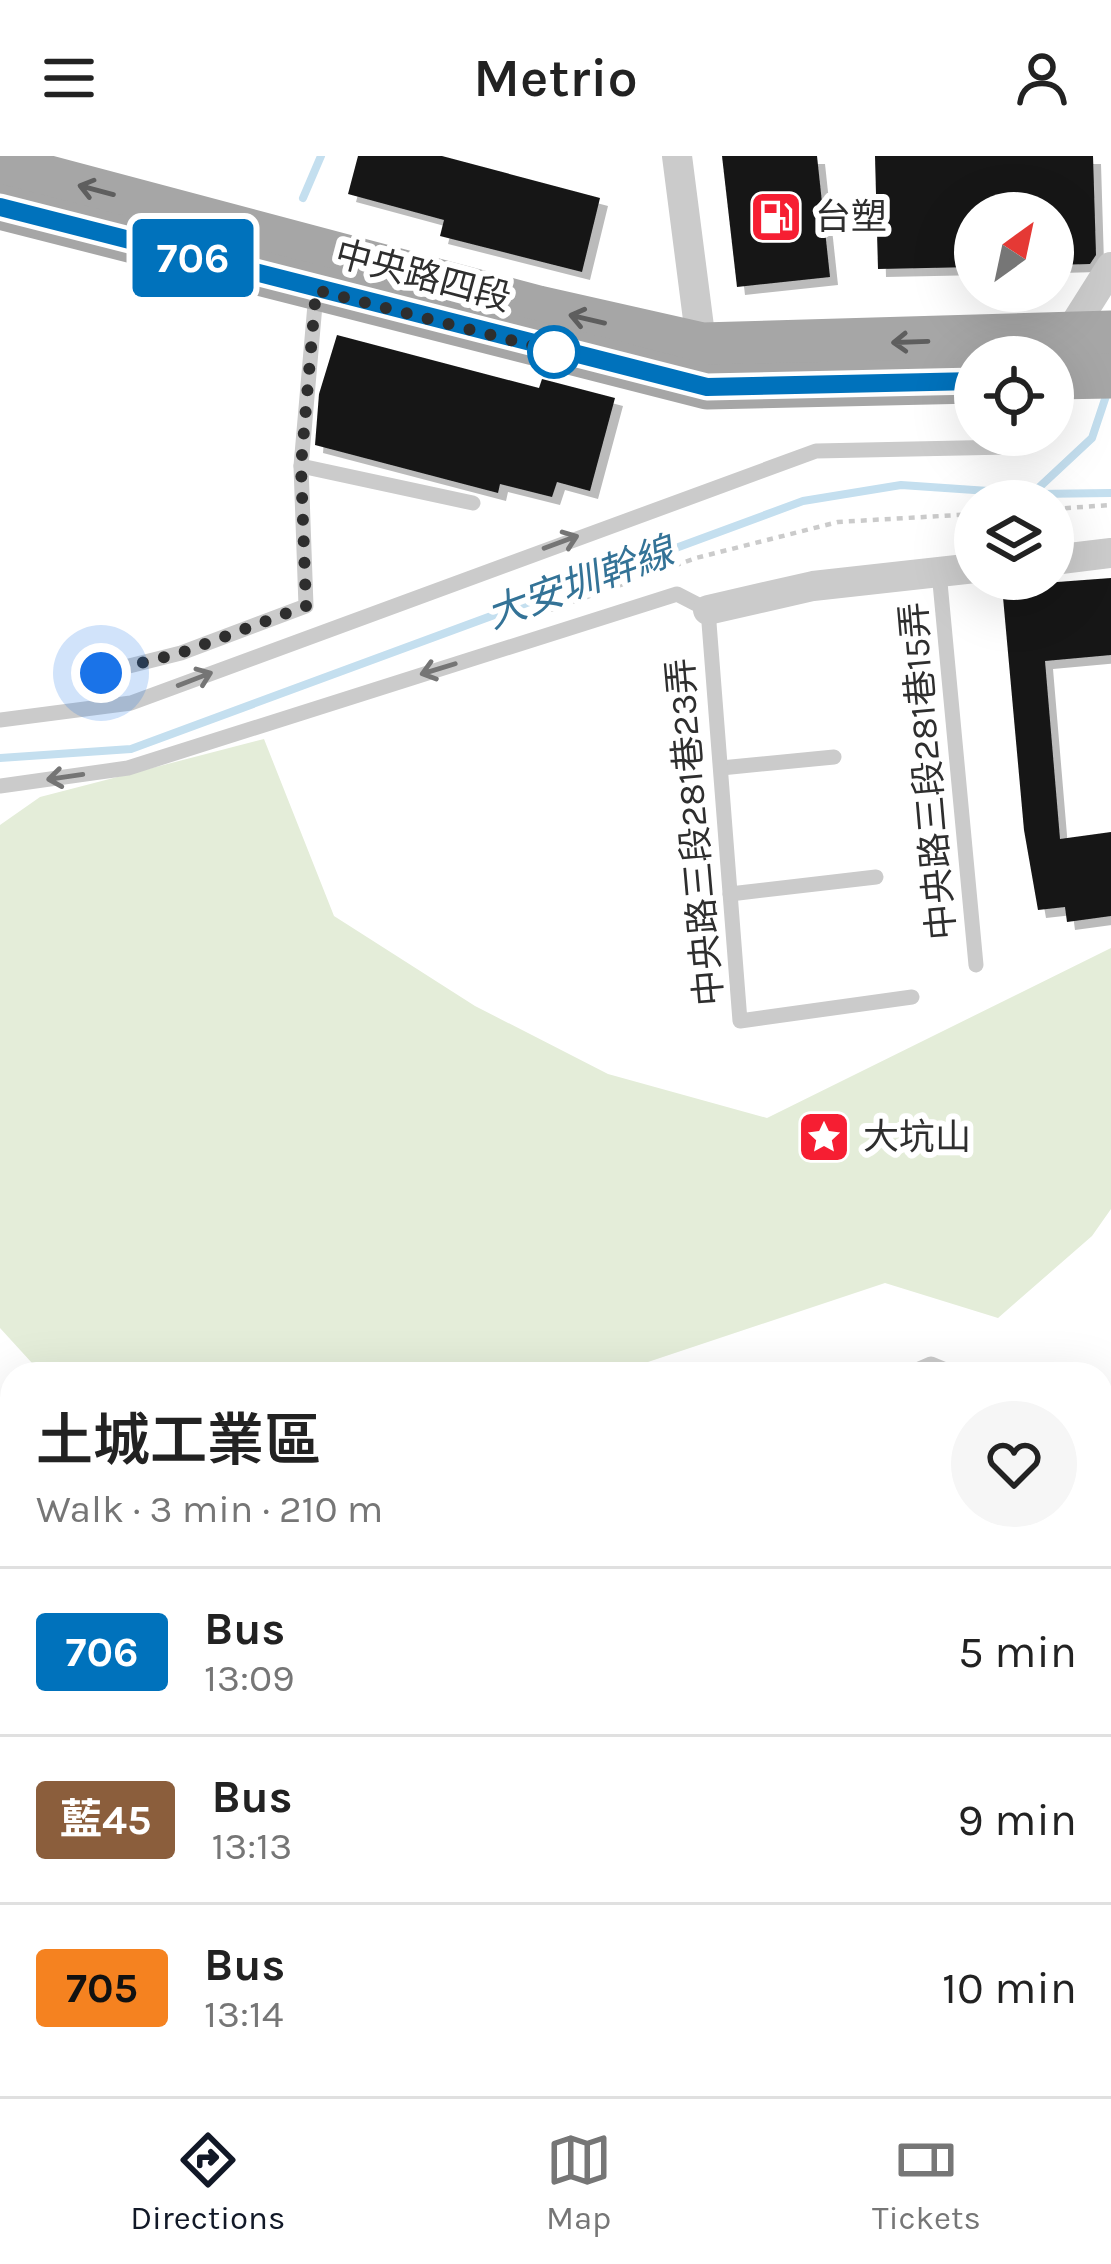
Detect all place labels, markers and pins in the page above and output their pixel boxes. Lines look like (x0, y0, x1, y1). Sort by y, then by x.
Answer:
fuel station icon: 台塑 (748, 189, 804, 245)
place label: 台塑 (815, 196, 887, 238)
unlabelled marker (529, 327, 579, 377)
place icon: 大坑山 (796, 1109, 852, 1165)
place label: 大坑山 (863, 1116, 971, 1158)

